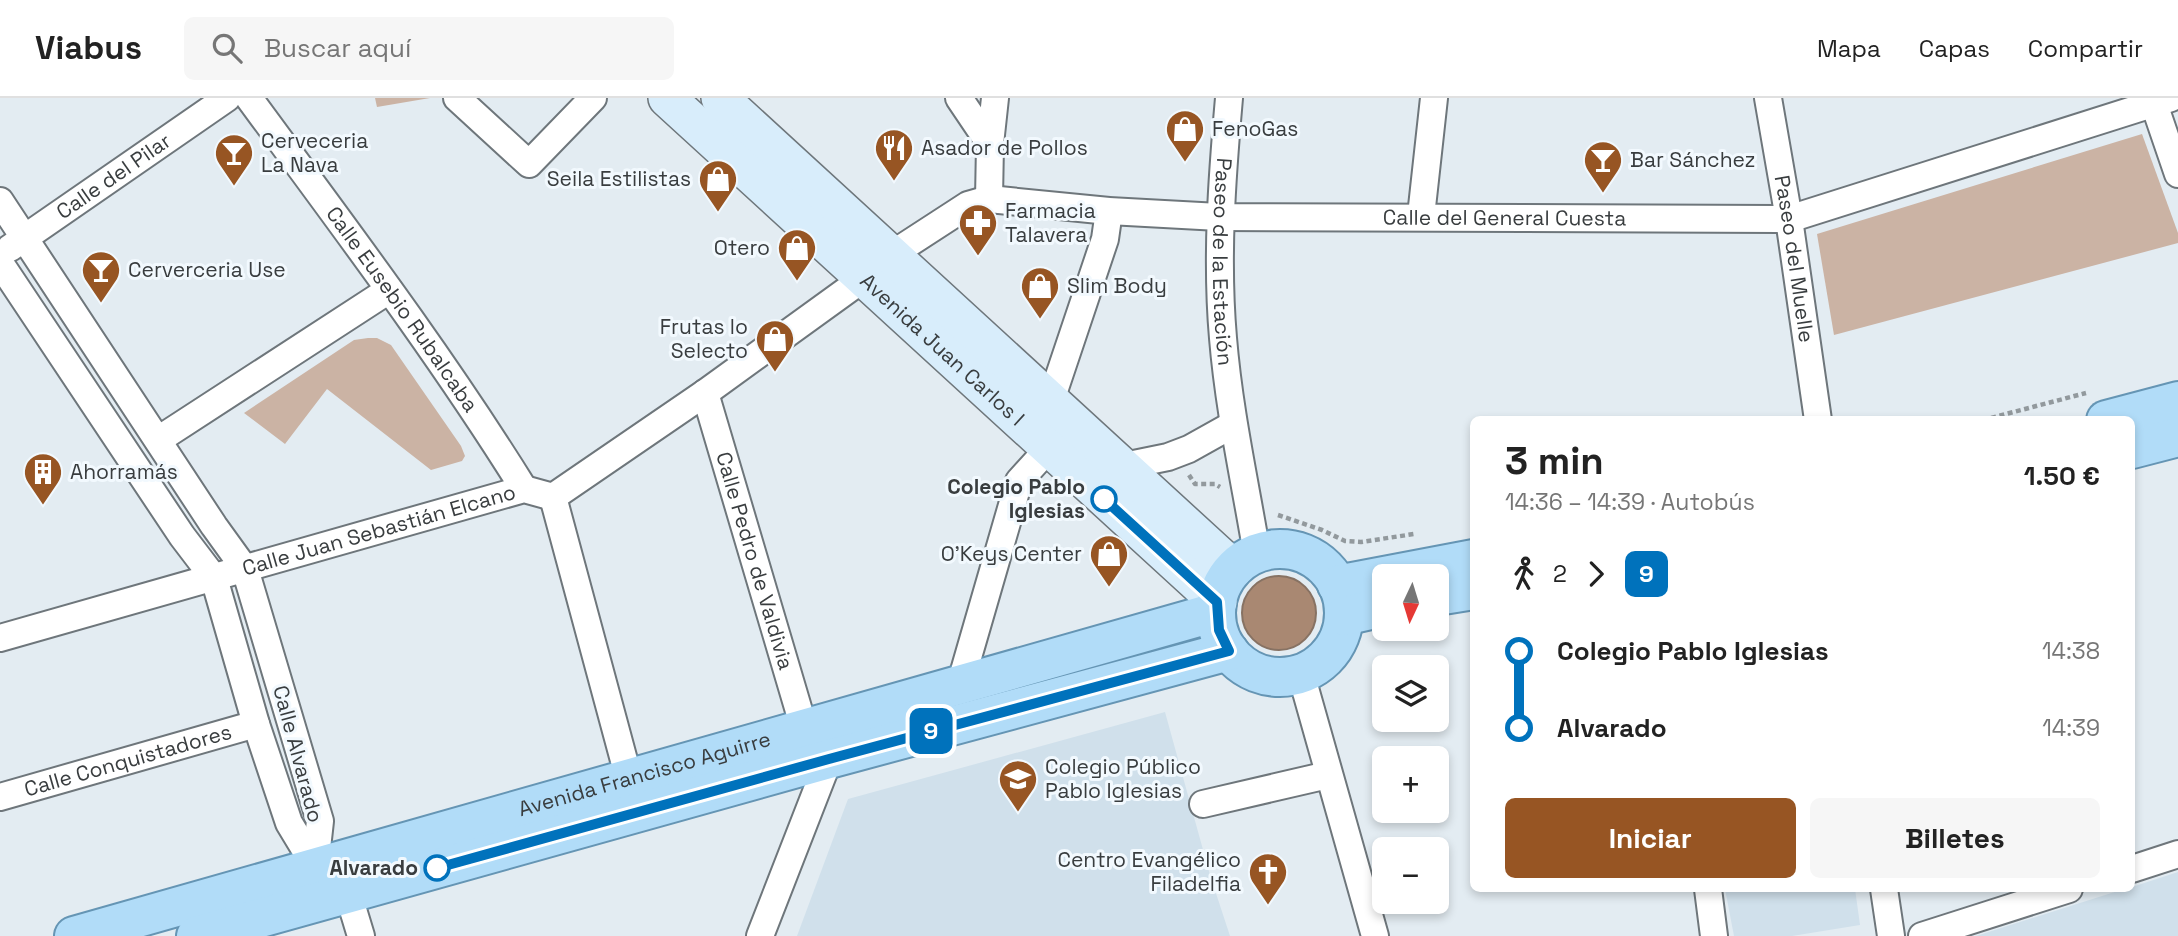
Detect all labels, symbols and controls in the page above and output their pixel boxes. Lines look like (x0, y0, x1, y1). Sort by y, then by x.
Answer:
search box (184, 17, 674, 80)
text: Viabus (35, 27, 142, 69)
icon: search (208, 29, 246, 67)
text: Buscar aquí (264, 31, 411, 65)
text: Mapa (1817, 33, 1881, 64)
text: Capas (1919, 33, 1990, 64)
text: Compartir (2028, 33, 2143, 64)
shop icon: FenoGas (1164, 108, 1206, 163)
place label: FenoGas (1212, 115, 1298, 142)
street label: Calle del Pilar (51, 127, 176, 225)
place label: Cerveceria La Nava (261, 127, 368, 178)
restaurant icon: Asador de Pollos (873, 127, 915, 182)
bar icon: Cerveceria La Nava (213, 132, 255, 187)
place label: Asador de Pollos (921, 134, 1088, 161)
bar icon: Bar Sánchez (1582, 139, 1624, 194)
place label: Bar Sánchez (1630, 146, 1756, 173)
street label: Paseo de la Estación (1207, 157, 1240, 367)
shop icon: Seila Estilistas (697, 158, 739, 213)
place label: Seila Estilistas (547, 165, 691, 192)
street label: Paseo del Muelle (1769, 173, 1821, 344)
place label: Farmacia Talavera (1005, 197, 1096, 248)
street label: Calle Eusebio Rubalcaba (320, 201, 485, 417)
pharmacy icon: Farmacia Talavera (957, 202, 999, 257)
street label: Calle del General Cuesta (1383, 204, 1626, 231)
shop icon: Otero (776, 227, 818, 282)
place label: Otero (714, 234, 770, 261)
bar icon: Cerverceria Use (80, 249, 122, 304)
place label: Cerverceria Use (128, 256, 286, 283)
shop icon: Slim Body (1019, 265, 1061, 320)
street label: Avenida Juan Carlos I (855, 267, 1031, 431)
place label: Slim Body (1067, 272, 1167, 299)
place label: Frutas lo Selecto (660, 313, 748, 364)
shop icon: Frutas lo Selecto (754, 318, 796, 373)
text: 3 min (1505, 437, 1604, 485)
street label: Calle Pedro de Valdivia (710, 449, 800, 673)
building icon: Ahorramás (22, 451, 64, 506)
place label: Ahorramás (70, 458, 178, 485)
text: 1.50 € (2024, 459, 2100, 493)
place label: Colegio Pablo Iglesias (947, 473, 1085, 524)
street label: Calle Juan Sebastián Elcano (239, 478, 519, 581)
marker: Colegio Pablo Iglesias (1091, 486, 1117, 512)
text: 14:36 – 14:39 · Autobús (1505, 487, 1755, 517)
shop icon: O'Keys Center (1088, 533, 1130, 588)
place label: O'Keys Center (941, 540, 1082, 567)
icon: walk (1505, 555, 1543, 593)
icon: forward (1577, 555, 1615, 593)
text: 9 (1639, 558, 1654, 589)
text: 2 (1553, 559, 1567, 589)
north arrow (1372, 564, 1449, 640)
map controls (1372, 564, 1449, 914)
text: Colegio Pablo Iglesias (1557, 634, 1829, 668)
text: 14:38 (2042, 636, 2100, 666)
button: layers (1372, 655, 1449, 732)
street label: Calle Alvarado (267, 682, 330, 825)
line badge: 9 (908, 708, 954, 754)
text: Alvarado (1557, 711, 1667, 745)
text: 14:39 (2042, 713, 2100, 743)
text: 9 (924, 715, 938, 746)
street label: Calle Conquistadores (21, 718, 235, 802)
street label: Avenida Francisco Aguirre (515, 725, 774, 822)
button: + (1372, 746, 1449, 823)
place label: Colegio Público Pablo Iglesias (1045, 753, 1201, 804)
school or university icon: Colegio Público Pablo Iglesias (997, 758, 1039, 813)
button: Iniciar (1505, 798, 1796, 878)
button: Billetes (1810, 798, 2100, 878)
button: − (1372, 837, 1449, 914)
place label: Centro Evangélico Filadelfia (1057, 846, 1241, 897)
church icon: Centro Evangélico Filadelfia (1247, 851, 1289, 906)
place label: Alvarado (329, 854, 418, 881)
marker: Alvarado (424, 855, 450, 881)

